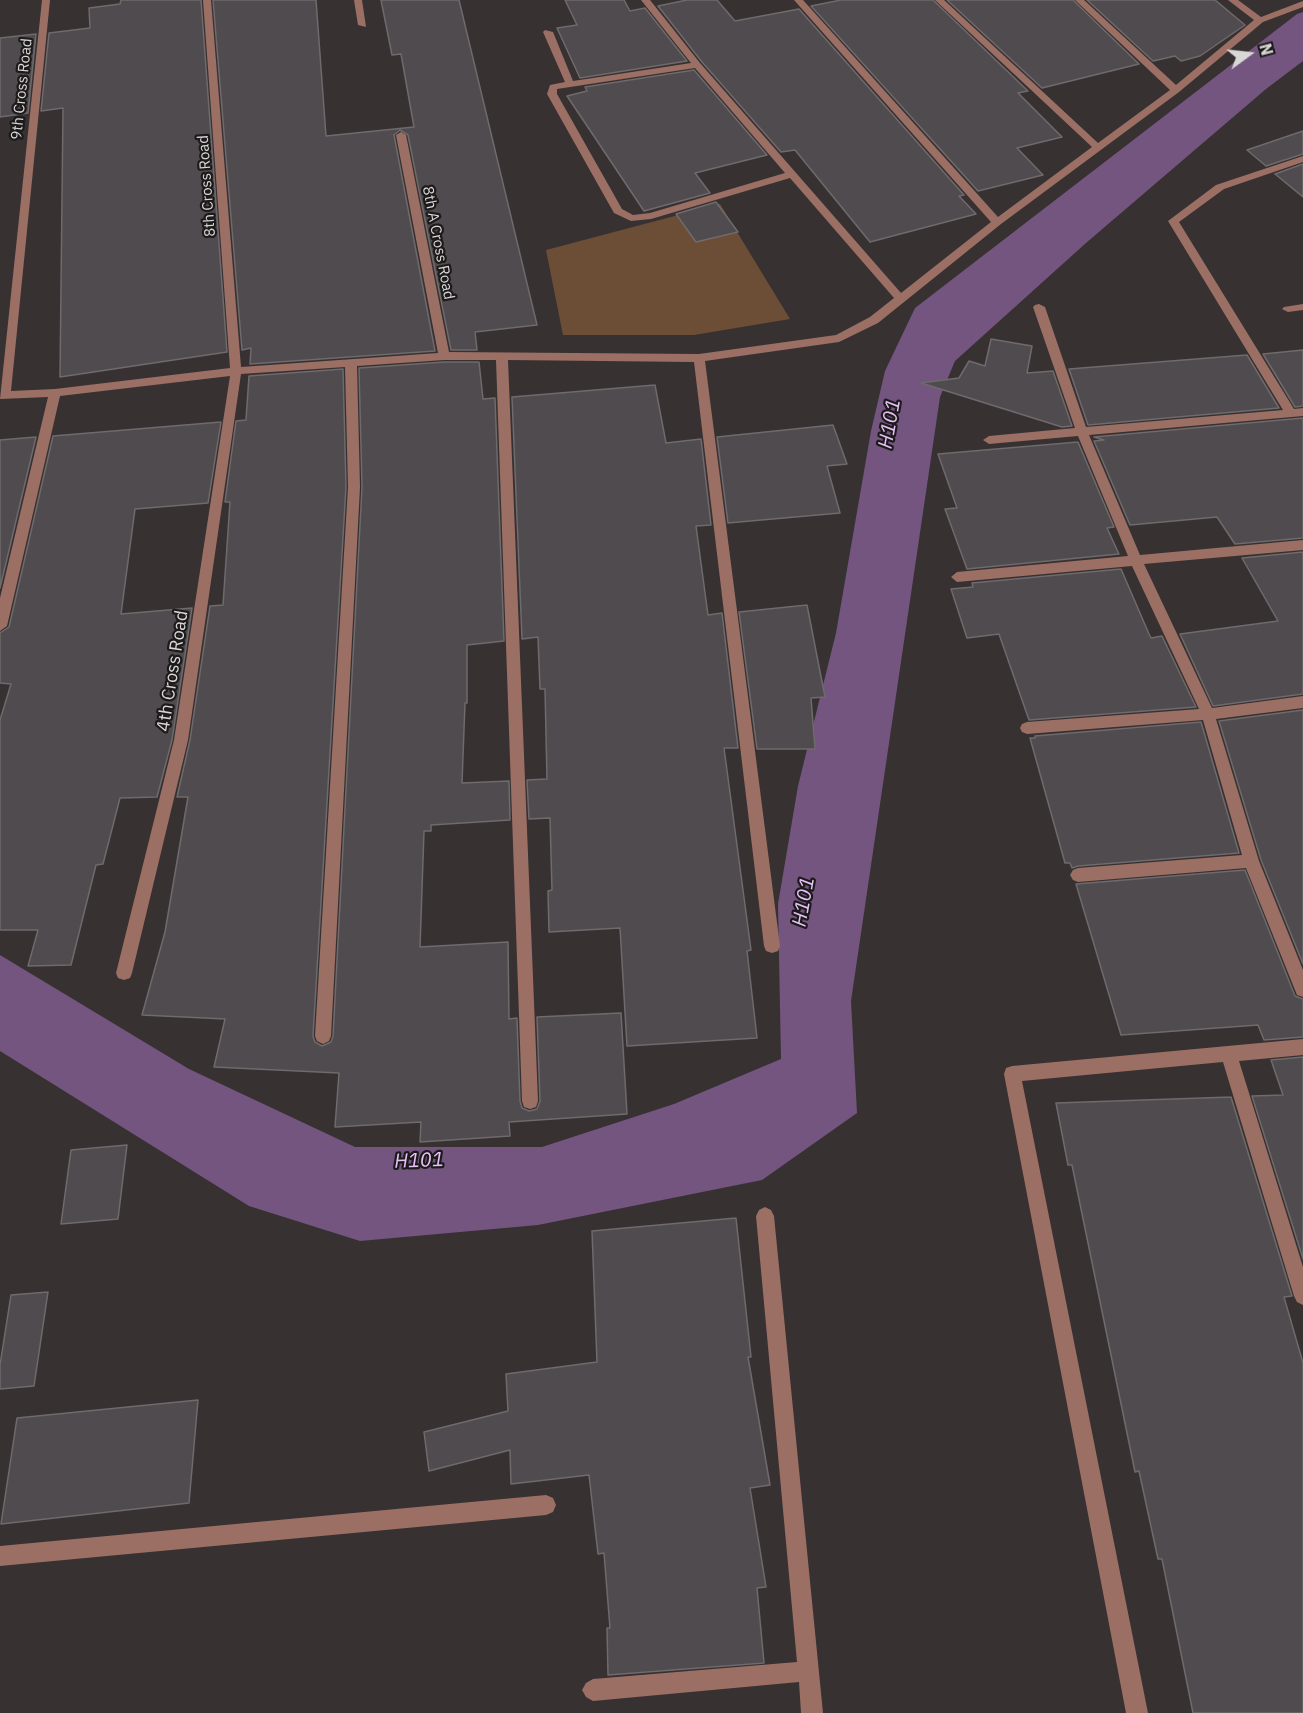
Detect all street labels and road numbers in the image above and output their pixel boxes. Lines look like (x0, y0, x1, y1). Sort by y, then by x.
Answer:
street label: 9th Cross Road (8, 37, 36, 141)
street label: 8th Cross Road (194, 134, 220, 238)
street label: 8th A Cross Road (418, 185, 458, 301)
street label: 4th Cross Road (153, 609, 193, 733)

